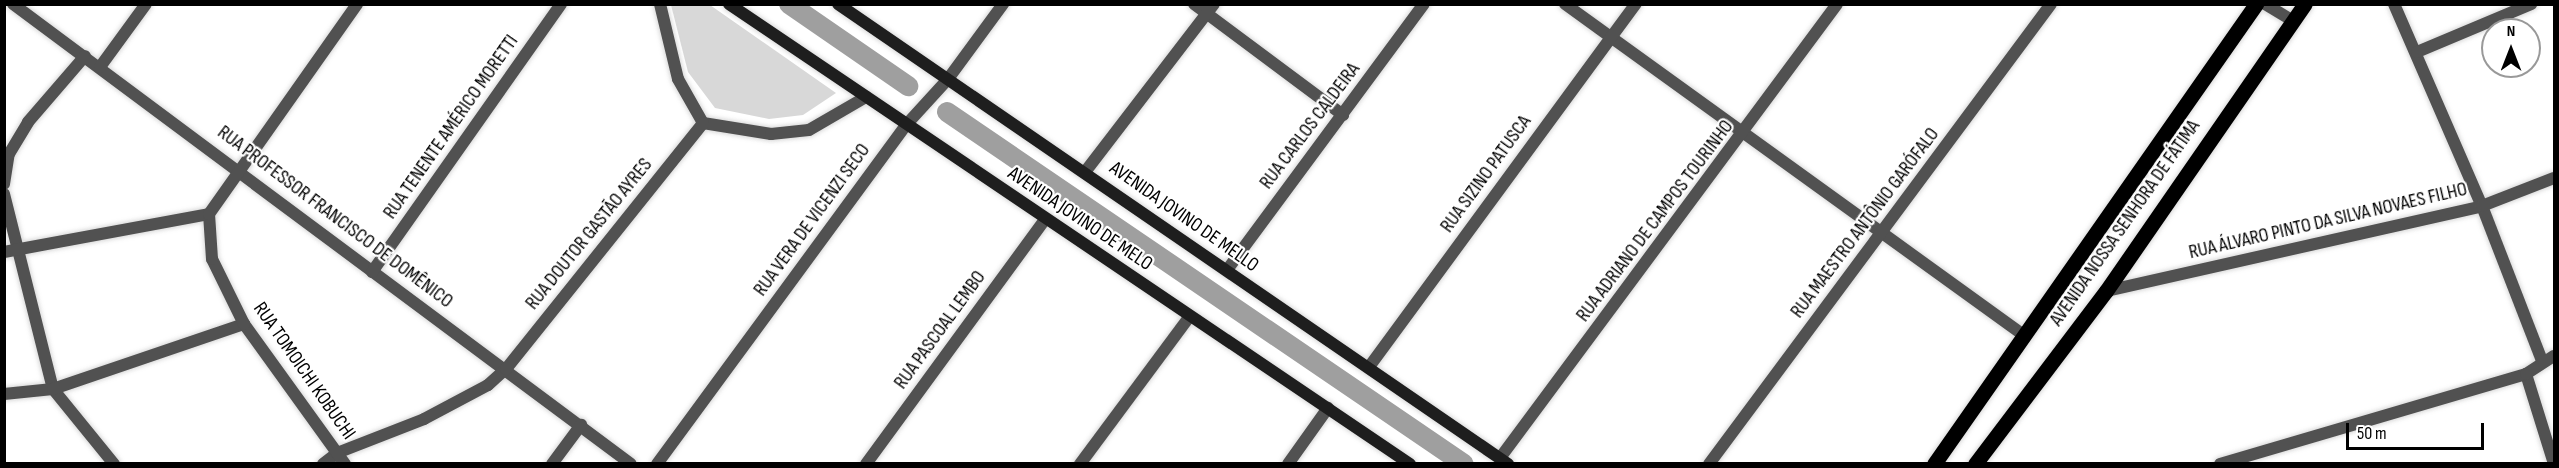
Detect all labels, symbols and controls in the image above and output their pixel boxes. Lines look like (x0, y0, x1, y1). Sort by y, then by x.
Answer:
north arrow (2481, 18, 2541, 78)
text: N (2507, 22, 2515, 41)
street label: RUA TENENTE AMÉRICO MORETTI (378, 30, 524, 224)
street label: RUA CARLOS CALDEIRA (1255, 58, 1365, 194)
street label: RUA SIZINO PATUSCA (1435, 111, 1537, 237)
street label: RUA ADRIANO DE CAMPOS TOURINHO (1571, 115, 1739, 327)
street label: AVENIDA NOSSA SENHORA DE FÁTIMA (2045, 115, 2205, 331)
street label: RUA PROFESSOR FRANCISCO DE DOMÊNICO (213, 121, 457, 313)
street label: RUA MAESTRO ANTÔNIO GARÓFALO (1786, 123, 1944, 323)
street label: RUA VERA DE VICENZI SECO (749, 139, 875, 301)
street label: RUA DOUTOR GASTÃO AYRES (520, 153, 658, 315)
street label: AVENIDA JOVINO DE MELLO (1105, 157, 1263, 277)
street label: AVENIDA JOVINO DE MELO (1003, 162, 1157, 276)
street label: RUA ÁLVARO PINTO DA SILVA NOVAES FILHO (2187, 177, 2469, 265)
street label: RUA PASCOAL LEMBO (889, 266, 991, 394)
street label: RUA TOMOICHI KOBUCHI (248, 298, 360, 444)
scale bar (2349, 411, 2487, 449)
text: 50 m (2357, 423, 2387, 444)

